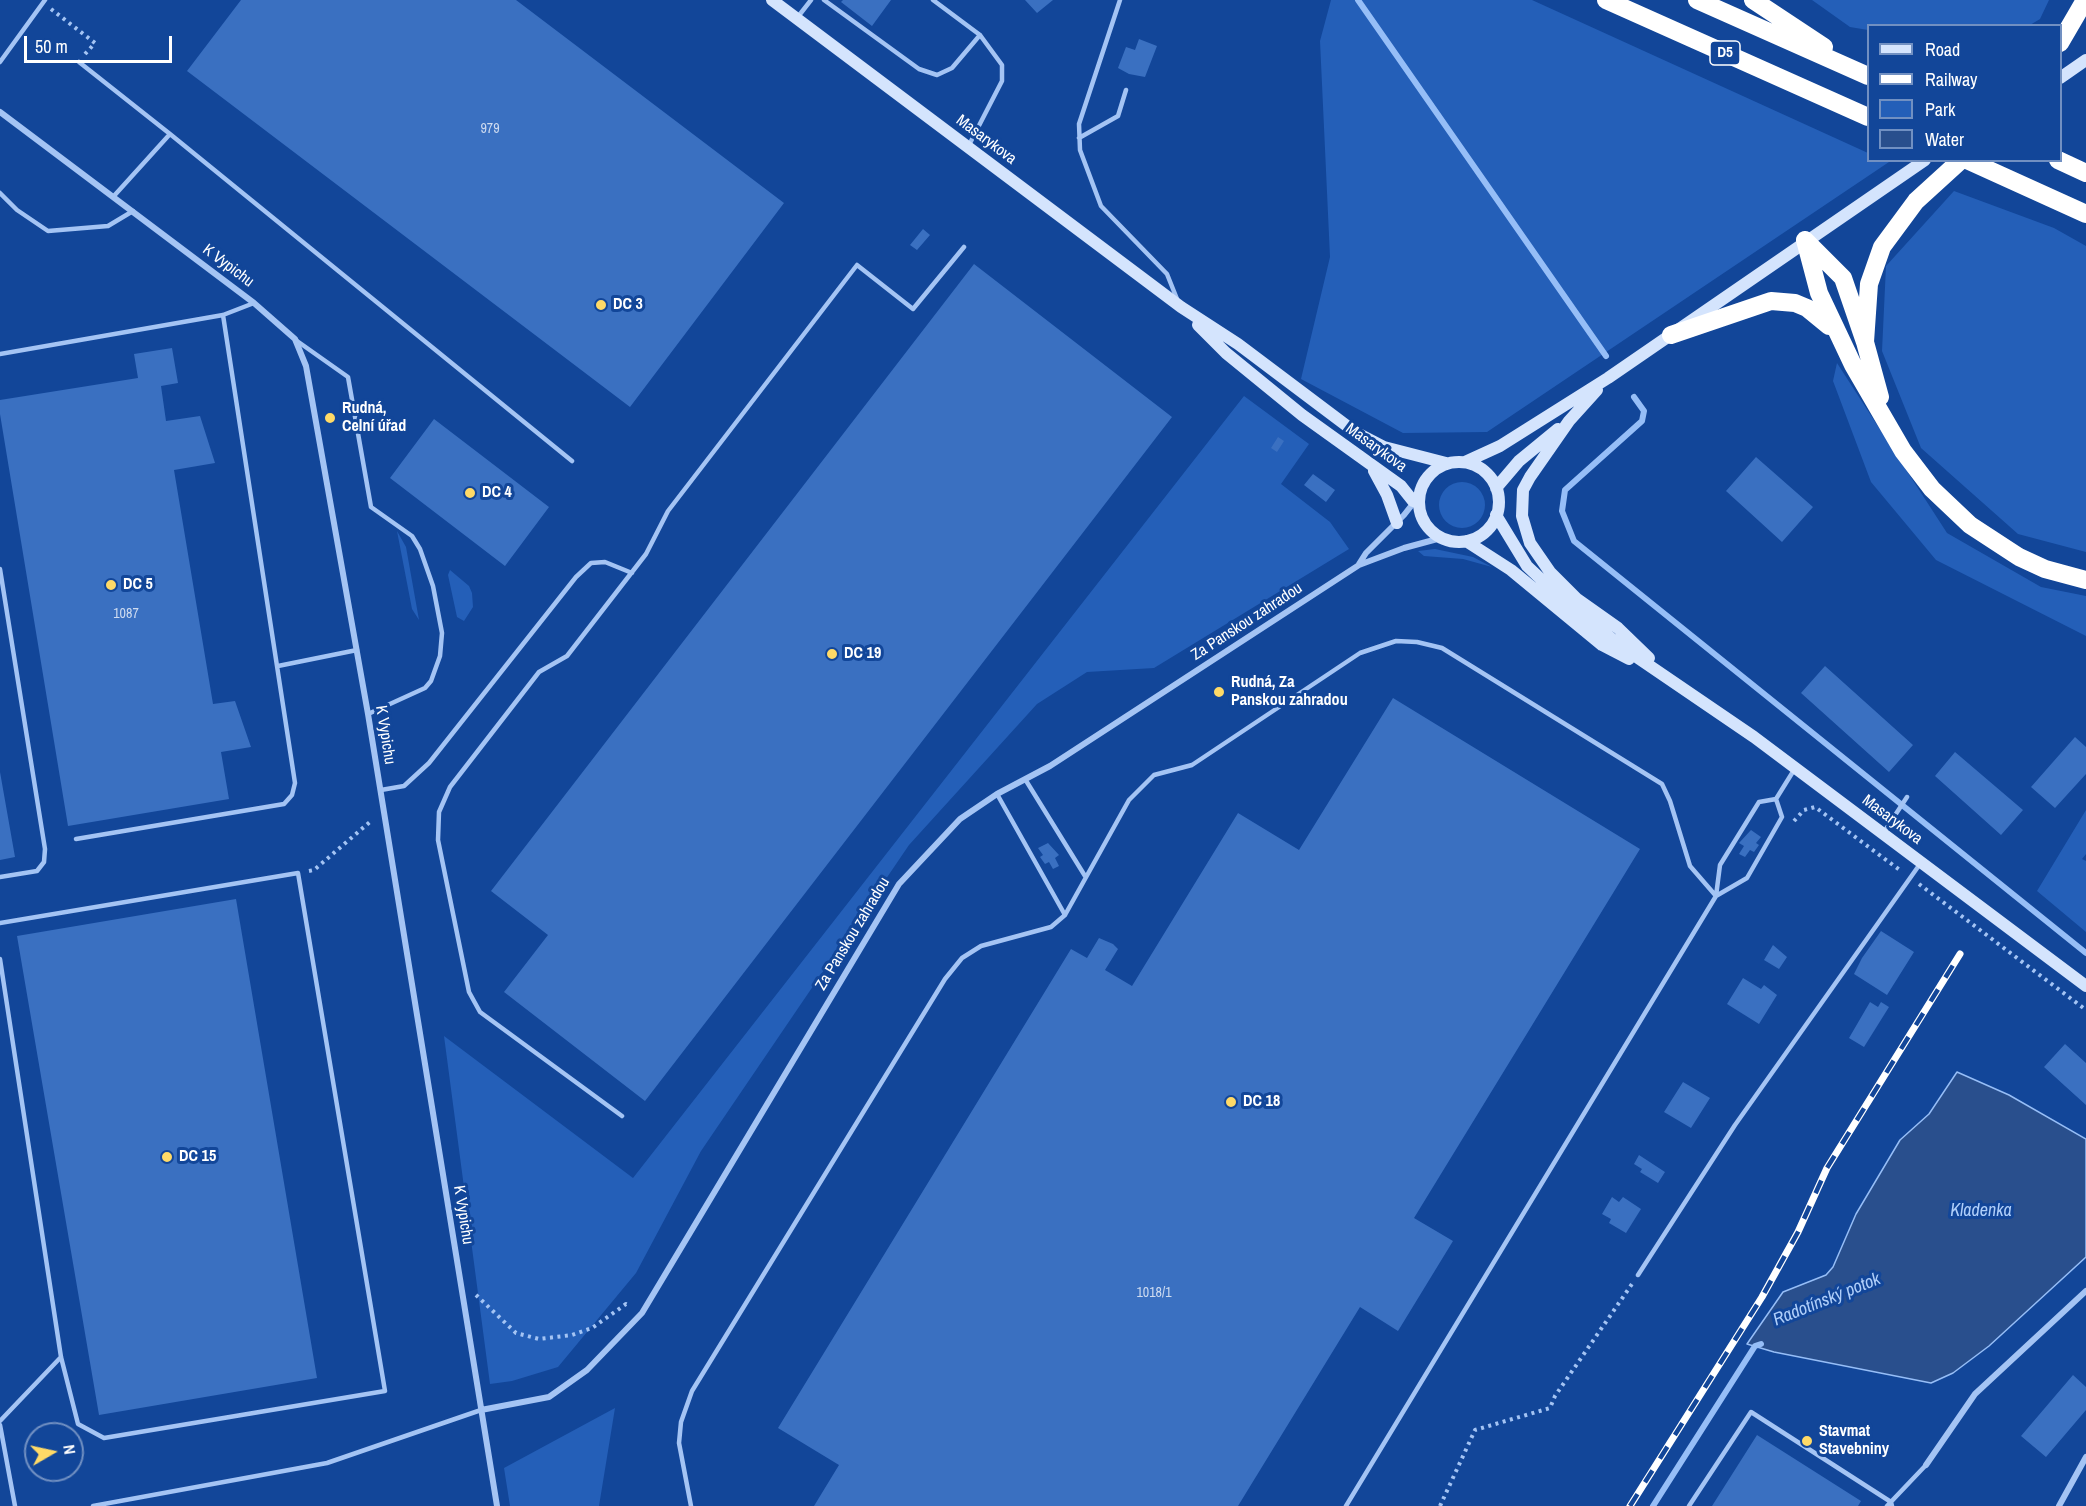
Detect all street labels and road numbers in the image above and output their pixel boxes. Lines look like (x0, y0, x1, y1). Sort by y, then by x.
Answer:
road number: D5 (1710, 41, 1740, 65)
street label: Masarykova (952, 111, 1020, 169)
street label: K Vypichu (199, 240, 257, 292)
street label: Masarykova (1342, 419, 1410, 477)
street label: Za Panskou zahradou (1188, 579, 1306, 665)
street label: K Vypichu (371, 704, 399, 766)
street label: Masarykova (1858, 791, 1926, 849)
street label: Za Panskou zahradou (812, 874, 894, 994)
street label: K Vypichu (449, 1184, 477, 1246)

